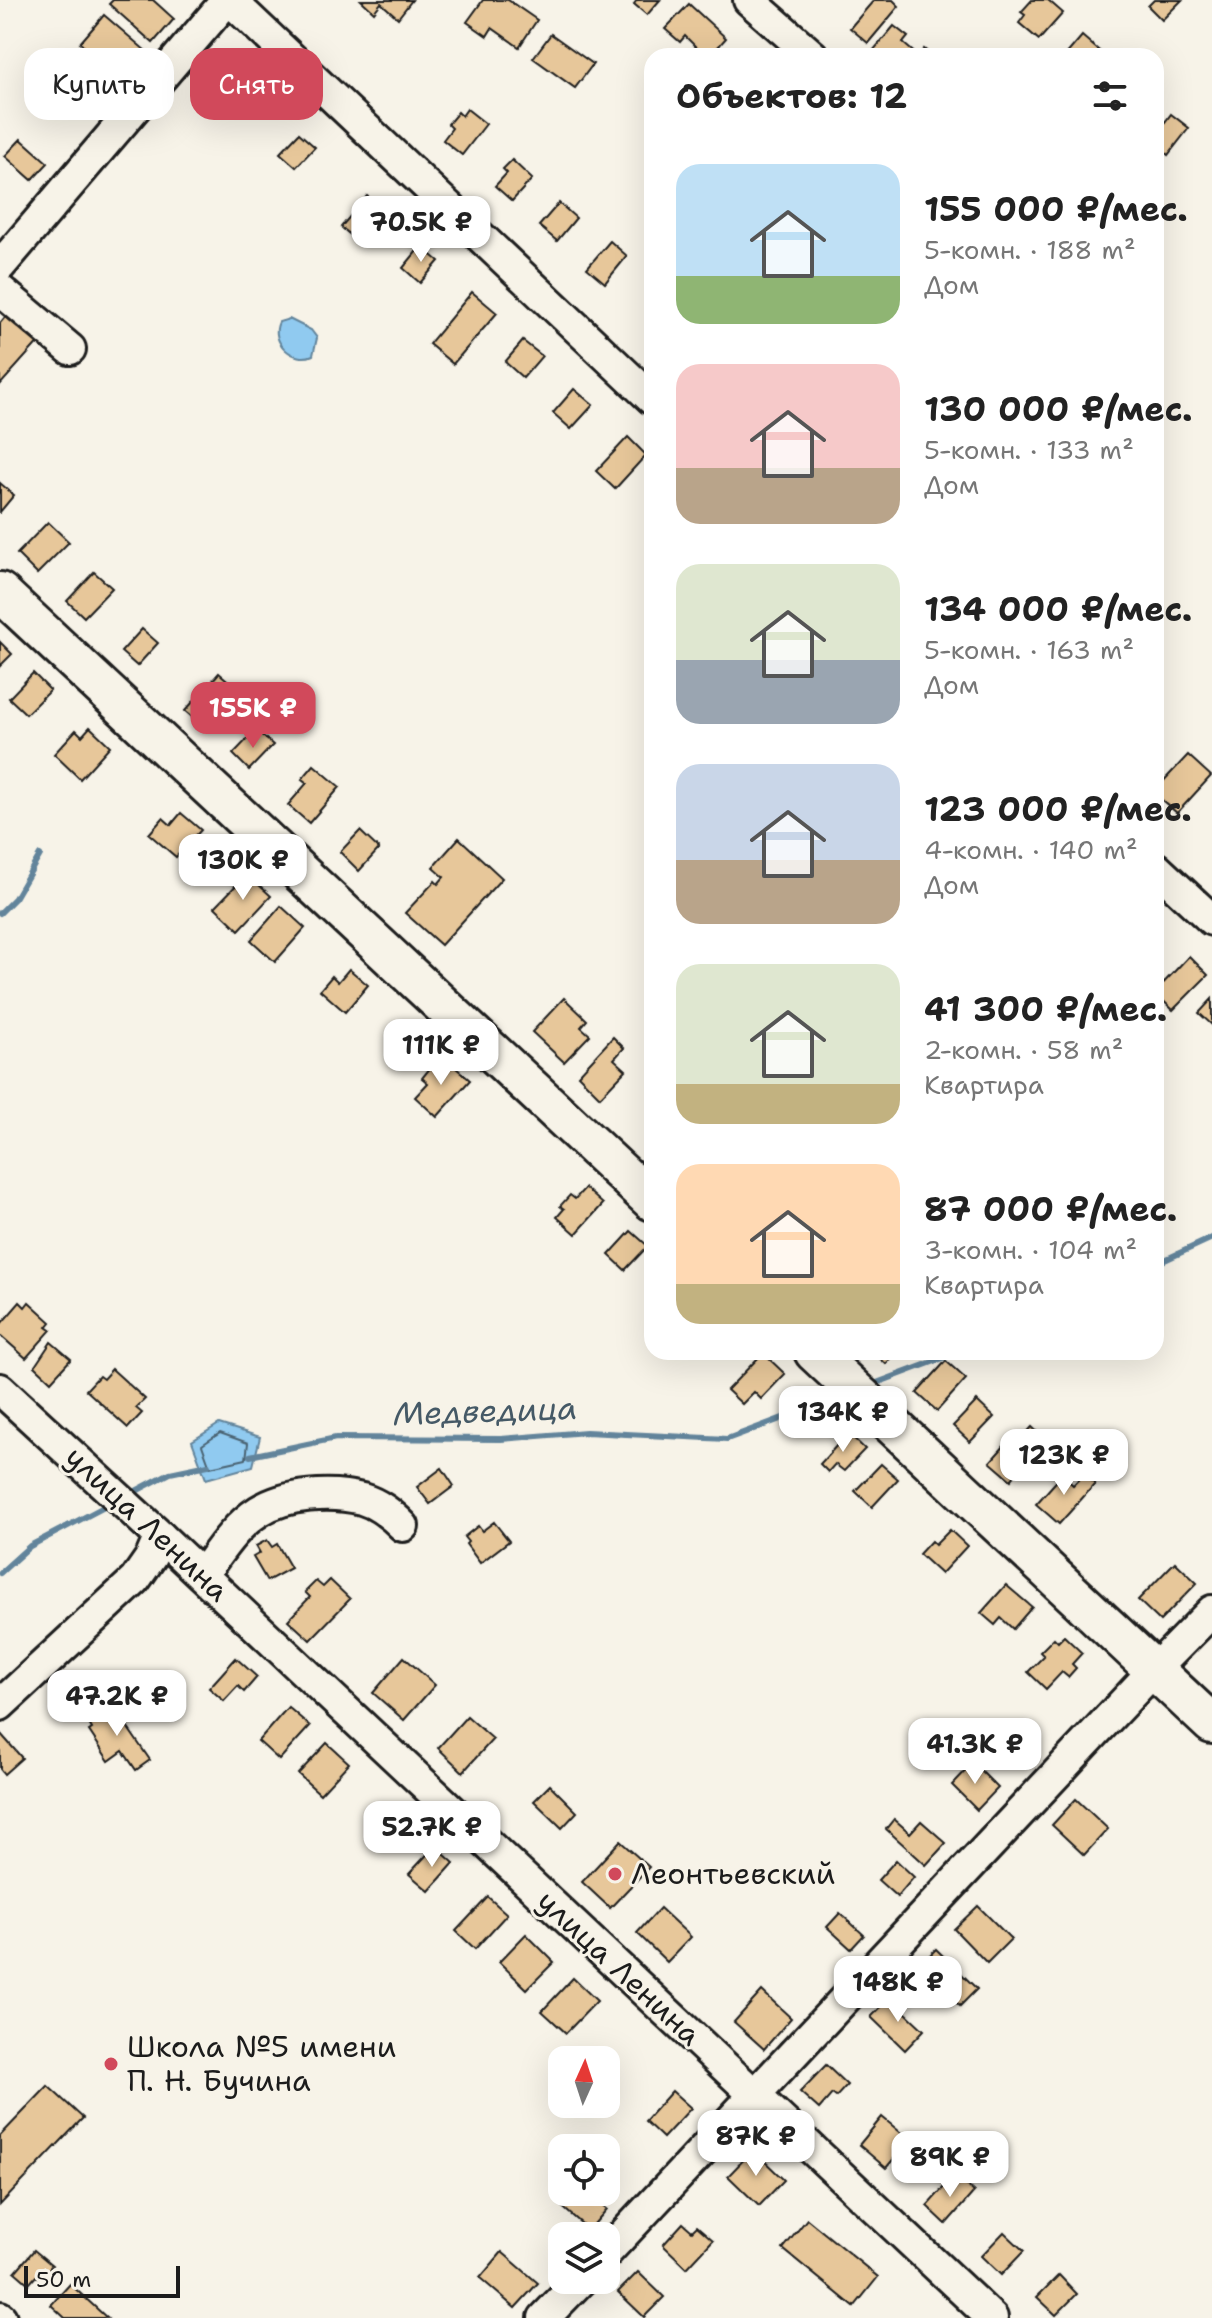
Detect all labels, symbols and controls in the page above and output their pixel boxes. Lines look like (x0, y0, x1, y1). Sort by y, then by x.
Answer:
chip: Купить (24, 48, 174, 120)
chip: Снять (190, 48, 323, 120)
text: Объектов: 12 (676, 73, 907, 119)
icon: filters (1088, 74, 1132, 118)
text: 155 000 ₽/мес. (924, 186, 1188, 232)
pin: 70.5K ₽ (347, 196, 495, 264)
icon: home (740, 196, 836, 292)
text: 70.5K ₽ (369, 204, 473, 239)
text: 5-комн. · 188 m² (924, 232, 1136, 267)
text: Дом (924, 267, 979, 302)
text: 130 000 ₽/мес. (924, 386, 1192, 432)
icon: home (740, 396, 836, 492)
text: 5-комн. · 133 m² (924, 432, 1134, 467)
text: Дом (924, 467, 979, 502)
text: 134 000 ₽/мес. (924, 586, 1192, 632)
icon: home (740, 596, 836, 692)
text: 5-комн. · 163 m² (924, 632, 1134, 667)
text: Дом (924, 667, 979, 702)
pin: 155K ₽ (188, 682, 318, 750)
text: 155K ₽ (209, 690, 297, 725)
text: 123 000 ₽/мес. (924, 786, 1192, 832)
icon: home (740, 796, 836, 892)
text: 4-комн. · 140 m² (924, 832, 1138, 867)
pin: 130K ₽ (178, 834, 308, 902)
text: 130K ₽ (197, 842, 289, 877)
text: Дом (924, 867, 979, 902)
text: 41 300 ₽/мес. (924, 986, 1167, 1032)
icon: home (740, 996, 836, 1092)
pin: 111K ₽ (376, 1019, 506, 1087)
text: 111K ₽ (401, 1027, 481, 1062)
text: 2-комн. · 58 m² (924, 1032, 1124, 1067)
text: Квартира (924, 1067, 1044, 1102)
text: 87 000 ₽/мес. (924, 1186, 1177, 1232)
icon: home (740, 1196, 836, 1292)
text: 3-комн. · 104 m² (924, 1232, 1137, 1267)
text: Квартира (924, 1267, 1044, 1302)
water label: Медведица (392, 1386, 578, 1435)
pin: 134K ₽ (778, 1386, 908, 1454)
text: 134K ₽ (797, 1394, 889, 1429)
pin: 123K ₽ (999, 1429, 1129, 1497)
street label: улица Ленина (56, 1437, 239, 1611)
text: 123K ₽ (1018, 1437, 1110, 1472)
pin: 47.2K ₽ (43, 1670, 191, 1738)
text: 47.2K ₽ (65, 1678, 169, 1713)
pin: 41.3K ₽ (901, 1718, 1049, 1786)
text: 41.3K ₽ (926, 1726, 1024, 1761)
pin: 52.7K ₽ (358, 1801, 506, 1869)
text: 52.7K ₽ (381, 1809, 483, 1844)
place label: Леонтьевский (631, 1853, 835, 1894)
marker: Леонтьевский (606, 1865, 624, 1883)
street label: улица Ленина (528, 1881, 711, 2055)
pin: 148K ₽ (833, 1956, 963, 2024)
text: 148K ₽ (852, 1964, 944, 1999)
place label: Школа №5 имени П. Н. Бучина (127, 2026, 396, 2101)
north arrow (548, 2046, 620, 2118)
map controls (548, 2046, 620, 2294)
marker: Школа №5 имени П. Н. Бучина (102, 2055, 120, 2073)
pin: 87K ₽ (700, 2110, 812, 2178)
text: 87K ₽ (716, 2118, 796, 2153)
pin: 89K ₽ (894, 2131, 1006, 2199)
button: locate (548, 2134, 620, 2206)
text: 89K ₽ (910, 2139, 990, 2174)
button: layers (548, 2222, 620, 2294)
scale bar (24, 2262, 180, 2298)
text: 50 m (36, 2265, 91, 2294)

